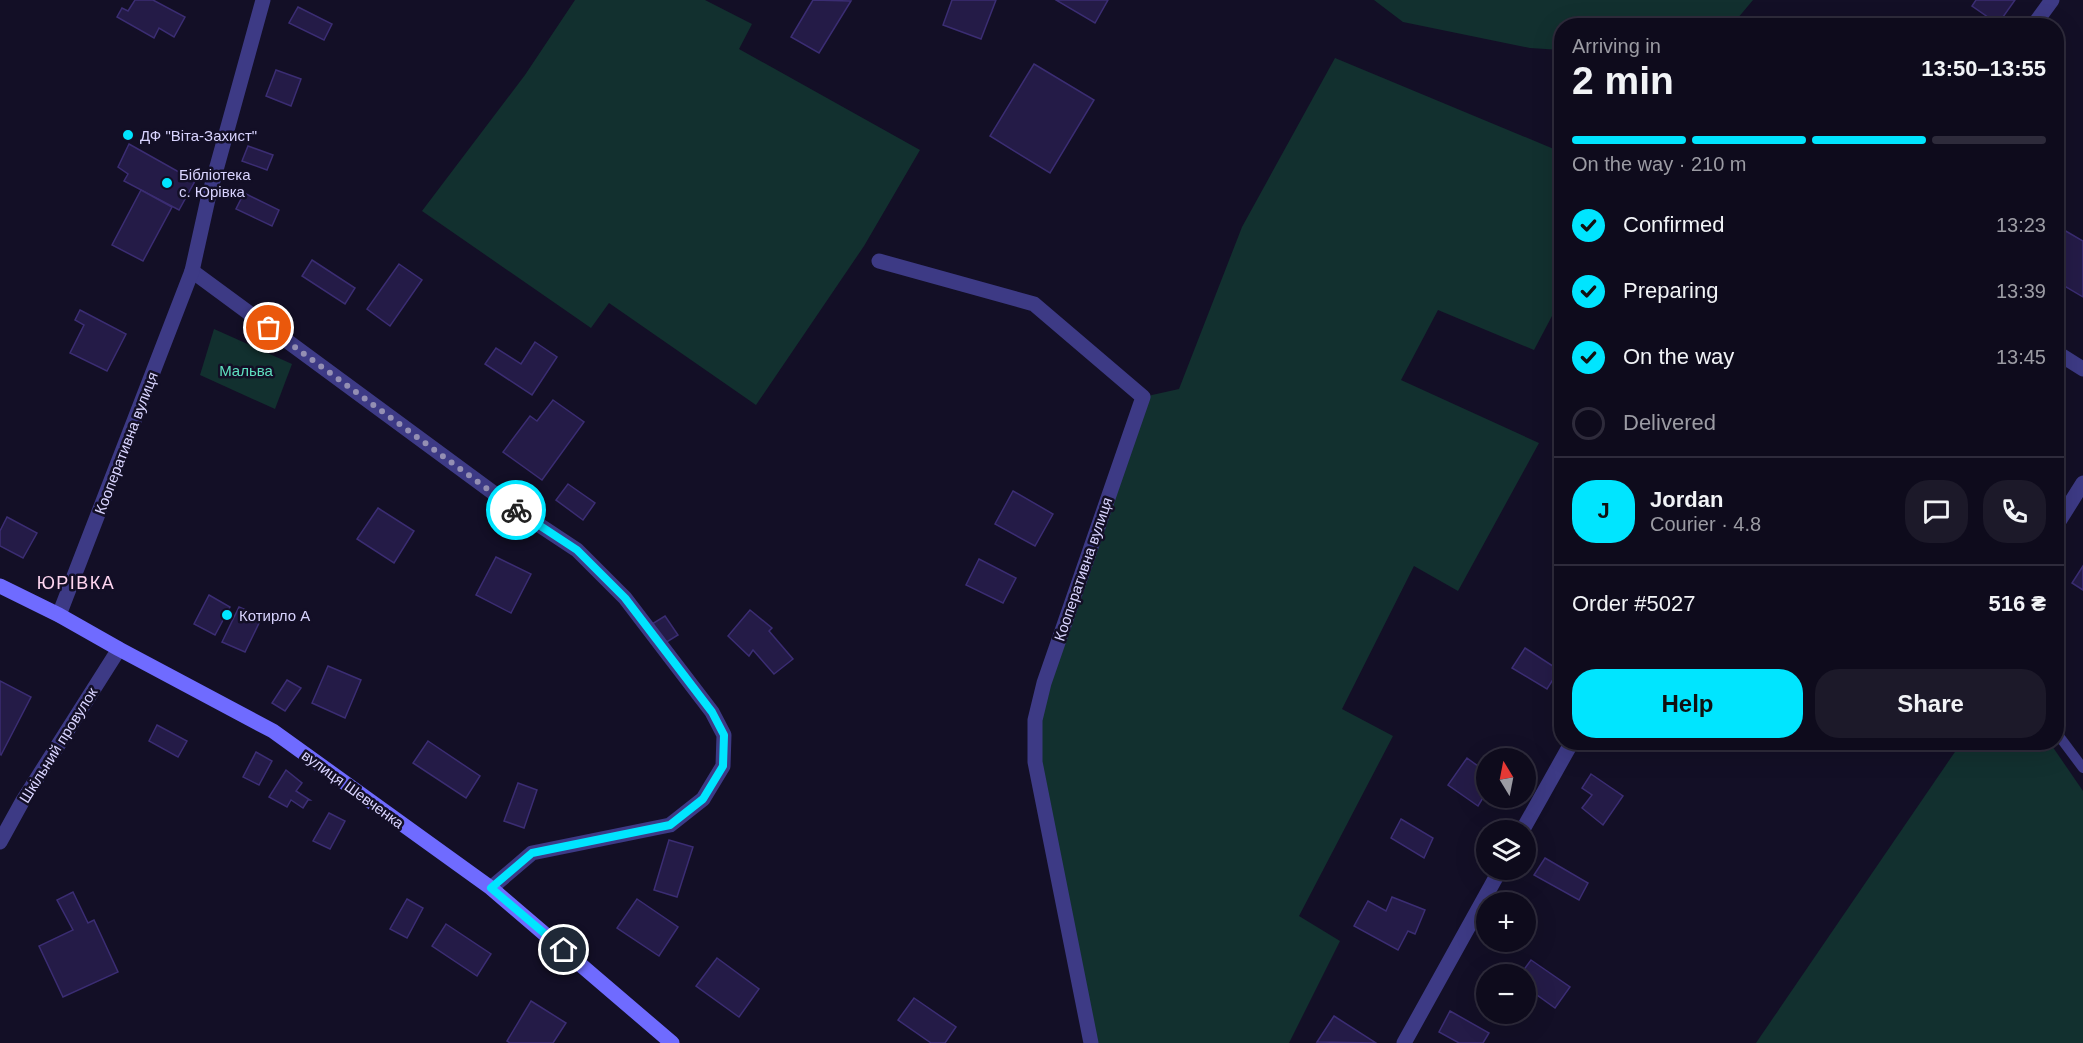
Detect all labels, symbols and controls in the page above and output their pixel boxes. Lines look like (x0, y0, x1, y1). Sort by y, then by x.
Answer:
text: Arriving in (1572, 35, 1661, 57)
text: 13:50–13:55 (1921, 56, 2046, 81)
text: 2 min (1572, 59, 1674, 102)
place label: ДФ "Віта-Захист" (140, 127, 257, 144)
marker: ДФ "Віта-Захист" (121, 128, 135, 142)
text: On the way · 210 m (1572, 153, 1747, 175)
place label: Бібліотека с. Юрівка (179, 166, 251, 200)
marker: Бібліотека с. Юрівка (160, 176, 174, 190)
icon: check (1572, 209, 1605, 242)
text: Confirmed (1623, 212, 1724, 237)
text: 13:23 (1996, 214, 2046, 236)
icon: check (1572, 275, 1605, 308)
text: Preparing (1623, 278, 1718, 303)
text: 13:39 (1996, 280, 2046, 302)
pin (243, 302, 294, 353)
icon: bag (252, 311, 285, 344)
icon: check (1572, 341, 1605, 374)
text: On the way (1623, 344, 1734, 369)
text: 13:45 (1996, 346, 2046, 368)
park label: Мальва (219, 362, 274, 379)
street label: Кооперативна вулиця (91, 370, 161, 516)
text: Delivered (1623, 410, 1716, 435)
courier (486, 480, 546, 540)
button: chat (1905, 480, 1968, 543)
button: phone (1983, 480, 2046, 543)
text: Jordan (1650, 487, 1723, 512)
icon: bike (500, 494, 533, 527)
street label: Кооперативна вулиця (1050, 495, 1116, 643)
text: J (1597, 498, 1610, 523)
text: Courier · 4.8 (1650, 513, 1761, 535)
district label: ЮРІВКА (37, 573, 115, 593)
text: Order #5027 (1572, 591, 1696, 616)
text: 516 ₴ (1989, 591, 2046, 616)
place label: Котирло А (239, 607, 310, 624)
marker: Котирло А (220, 608, 234, 622)
button: Help (1572, 669, 1803, 738)
button: Share (1815, 669, 2046, 738)
street label: Шкільний провулок (16, 684, 101, 806)
street label: вулиця Шевченка (299, 746, 408, 832)
north arrow (1476, 748, 1536, 808)
map controls (1476, 748, 1536, 1024)
button: layers (1476, 820, 1536, 880)
button: + (1476, 892, 1536, 952)
pin (538, 924, 589, 975)
icon: home (547, 933, 580, 966)
button: − (1476, 964, 1536, 1024)

